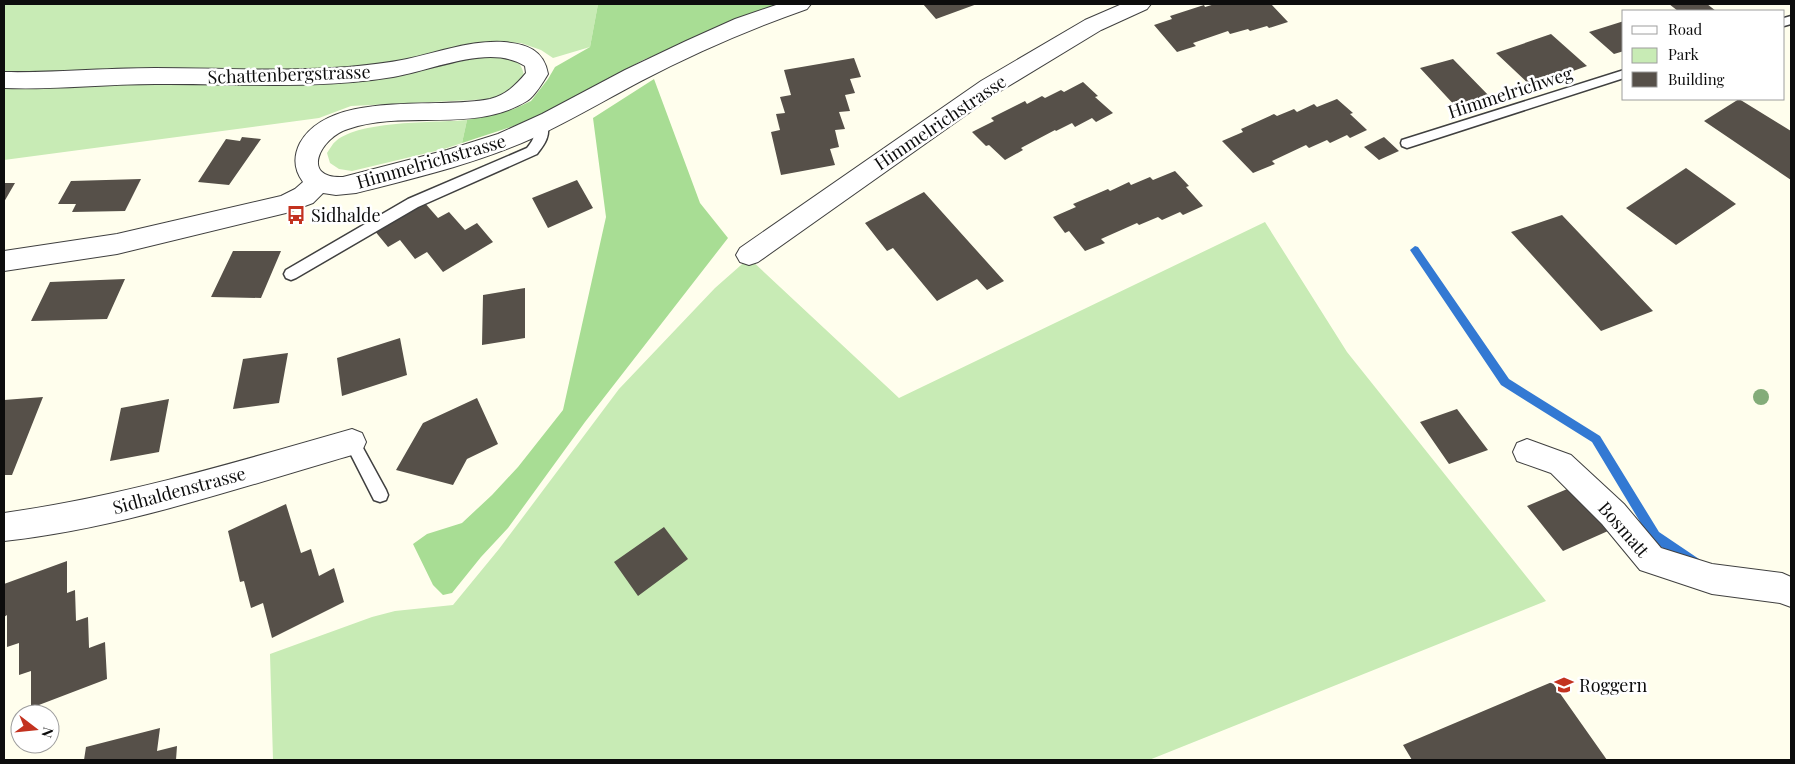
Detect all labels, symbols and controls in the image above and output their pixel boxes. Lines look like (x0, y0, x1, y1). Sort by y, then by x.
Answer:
legend (1622, 10, 1785, 100)
text: Road (1668, 19, 1702, 39)
text: Park (1668, 44, 1700, 64)
street label: Schattenbergstrasse (207, 59, 371, 89)
street label: Himmelrichweg (1445, 60, 1576, 123)
street label: Himmelrichstrasse (869, 69, 1011, 175)
text: Building (1668, 69, 1725, 89)
street label: Himmelrichstrasse (354, 128, 508, 194)
place label: Sidhalde (311, 203, 381, 227)
bus stop icon: Sidhalde (285, 204, 307, 226)
street label: Sidhaldenstrasse (110, 461, 248, 519)
street label: Bosmatt (1593, 496, 1655, 562)
place label: Roggern (1579, 673, 1647, 697)
school or university icon: Roggern (1553, 674, 1575, 696)
north arrow (10, 704, 60, 754)
text: N (37, 725, 59, 740)

